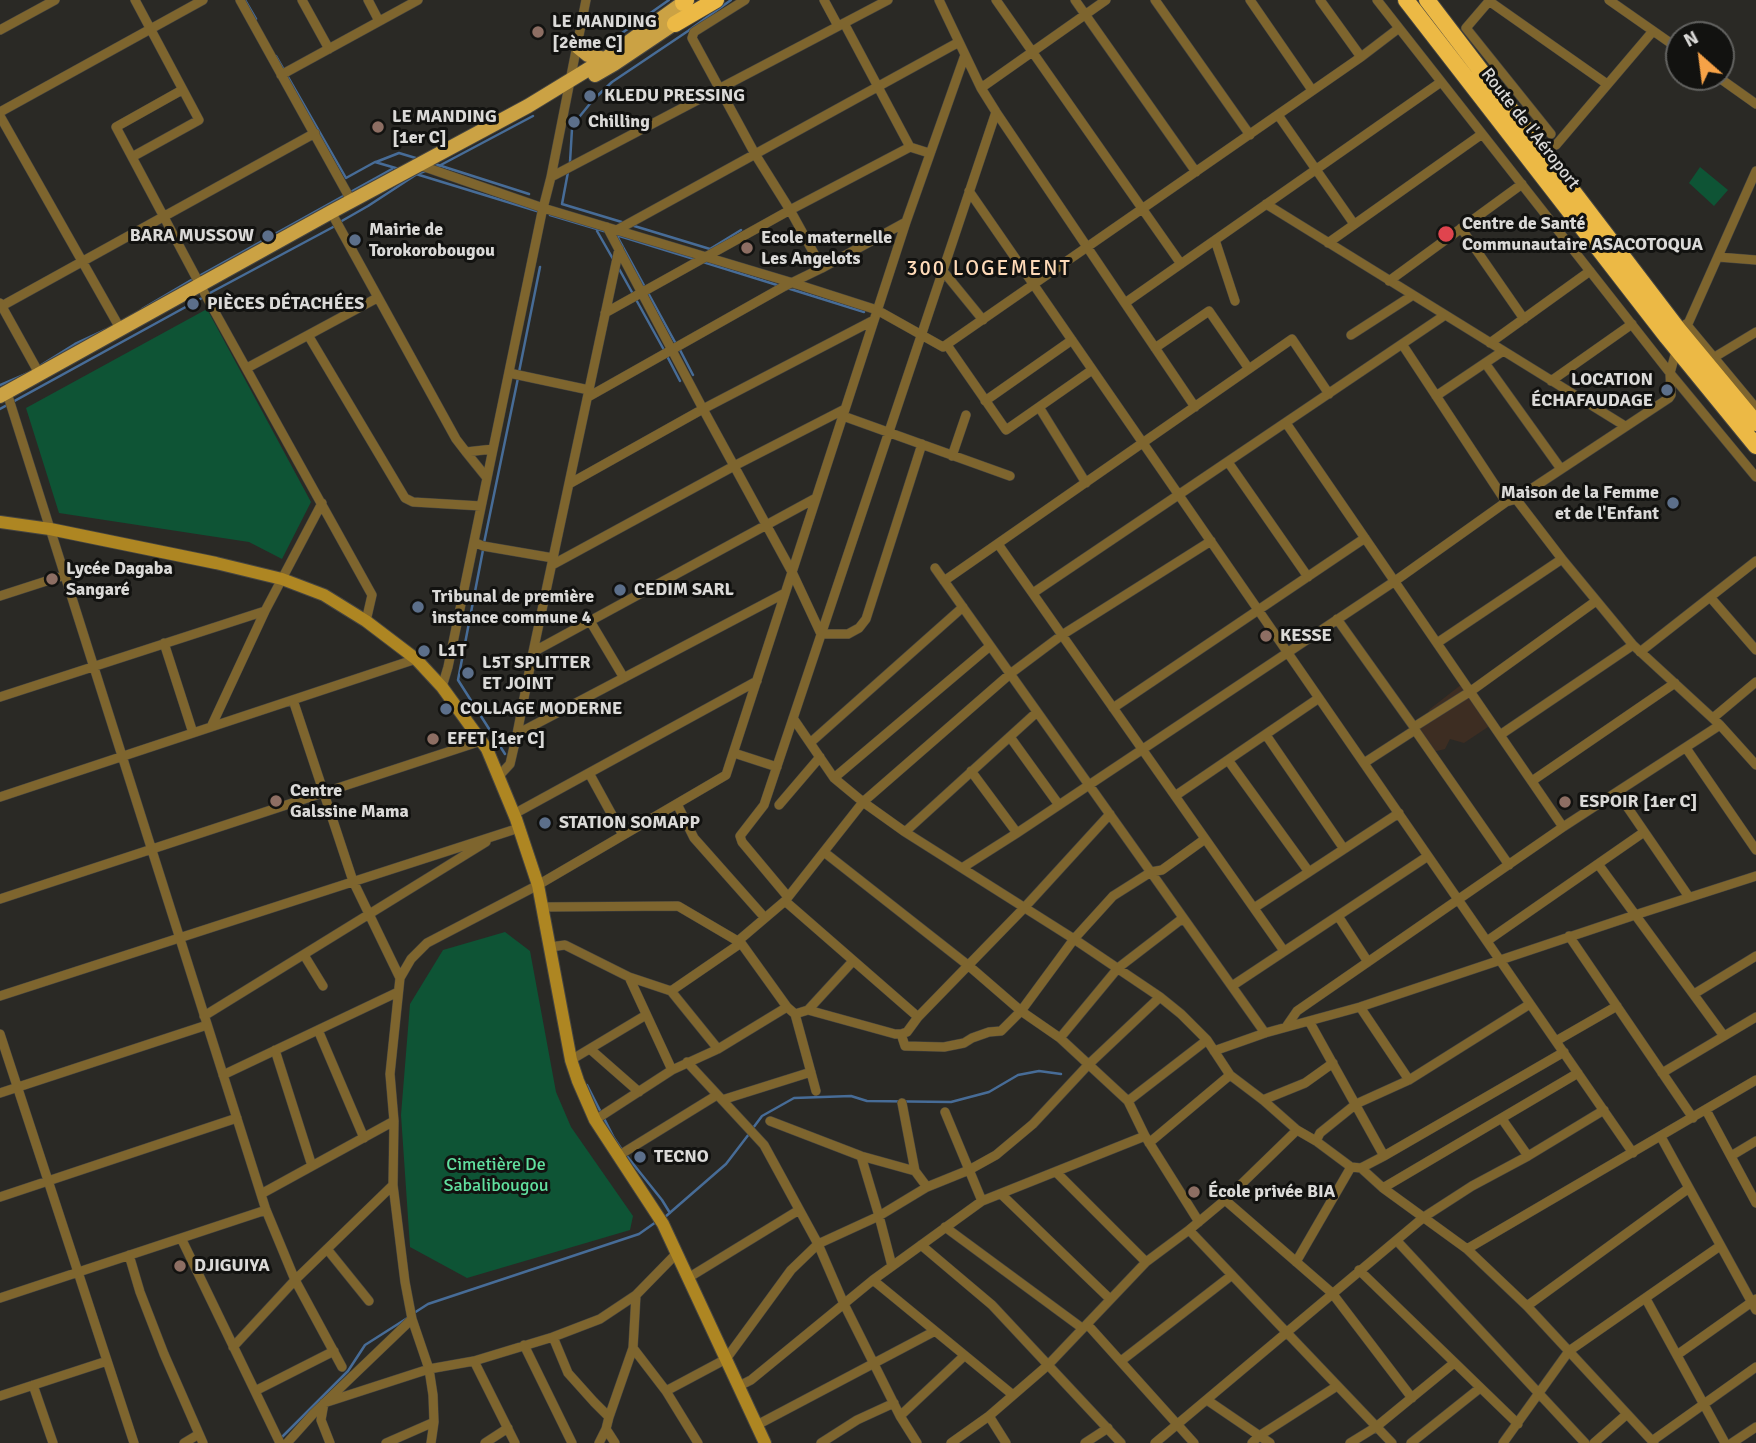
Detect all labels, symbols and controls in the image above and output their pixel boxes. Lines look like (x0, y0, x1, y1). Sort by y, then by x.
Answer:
place label: LE MANDING [2ème C] (552, 11, 657, 54)
north arrow (1665, 21, 1735, 91)
marker: LE MANDING [2ème C] (530, 24, 546, 40)
text: N (1680, 26, 1703, 53)
street label: Route de l'Aéroport (1476, 64, 1584, 194)
place label: KLEDU PRESSING (604, 85, 745, 107)
marker: KLEDU PRESSING (582, 88, 598, 104)
place label: LE MANDING [1er C] (392, 106, 497, 148)
place label: Chilling (588, 111, 650, 133)
marker: Chilling (566, 114, 582, 130)
marker: LE MANDING [1er C] (370, 119, 386, 135)
place label: Centre de Santé Communautaire ASACOTOQUA (1462, 213, 1703, 256)
place label: Mairie de Torokorobougou (369, 219, 495, 262)
marker: Centre de Santé Communautaire ASACOTOQUA (1436, 224, 1456, 244)
place label: BARA MUSSOW (130, 225, 254, 247)
place label: Ecole maternelle Les Angelots (761, 227, 892, 270)
marker: BARA MUSSOW (260, 228, 276, 244)
marker: Mairie de Torokorobougou (347, 232, 363, 248)
marker: Ecole maternelle Les Angelots (739, 240, 755, 256)
district label: 300 LOGEMENT (908, 256, 1070, 282)
place label: PIÈCES DÉTACHÉES (207, 293, 364, 315)
marker: PIÈCES DÉTACHÉES (185, 296, 201, 312)
place label: LOCATION ÉCHAFAUDAGE (1531, 369, 1653, 412)
marker: LOCATION ÉCHAFAUDAGE (1659, 382, 1675, 398)
place label: Maison de la Femme et de l'Enfant (1501, 482, 1659, 524)
marker: Maison de la Femme et de l'Enfant (1665, 495, 1681, 511)
place label: Lycée Dagaba Sangaré (66, 558, 173, 600)
marker: Lycée Dagaba Sangaré (44, 571, 60, 587)
place label: CEDIM SARL (634, 579, 734, 601)
marker: CEDIM SARL (612, 582, 628, 598)
place label: Tribunal de première instance commune 4 (432, 586, 594, 628)
marker: Tribunal de première instance commune 4 (410, 599, 426, 615)
place label: KESSE (1280, 625, 1332, 647)
marker: KESSE (1258, 628, 1274, 644)
place label: L1T (438, 640, 466, 662)
marker: L1T (416, 643, 432, 659)
place label: L5T SPLITTER ET JOINT (482, 652, 591, 694)
marker: L5T SPLITTER ET JOINT (460, 665, 476, 681)
place label: COLLAGE MODERNE (460, 698, 622, 720)
marker: COLLAGE MODERNE (438, 701, 454, 717)
place label: EFET [1er C] (447, 728, 545, 750)
marker: EFET [1er C] (425, 731, 441, 747)
place label: Centre Galssine Mama (290, 780, 409, 822)
place label: ESPOIR [1er C] (1579, 791, 1698, 813)
marker: Centre Galssine Mama (268, 793, 284, 809)
marker: ESPOIR [1er C] (1557, 794, 1573, 810)
place label: STATION SOMAPP (559, 812, 700, 834)
marker: STATION SOMAPP (537, 815, 553, 831)
place label: TECNO (654, 1146, 709, 1168)
marker: TECNO (632, 1149, 648, 1165)
park label: Cimetière De Sabalibougou (443, 1154, 549, 1196)
place label: École privée BIA (1208, 1181, 1335, 1203)
marker: École privée BIA (1186, 1184, 1202, 1200)
place label: DJIGUIYA (194, 1255, 270, 1277)
marker: DJIGUIYA (172, 1258, 188, 1274)

